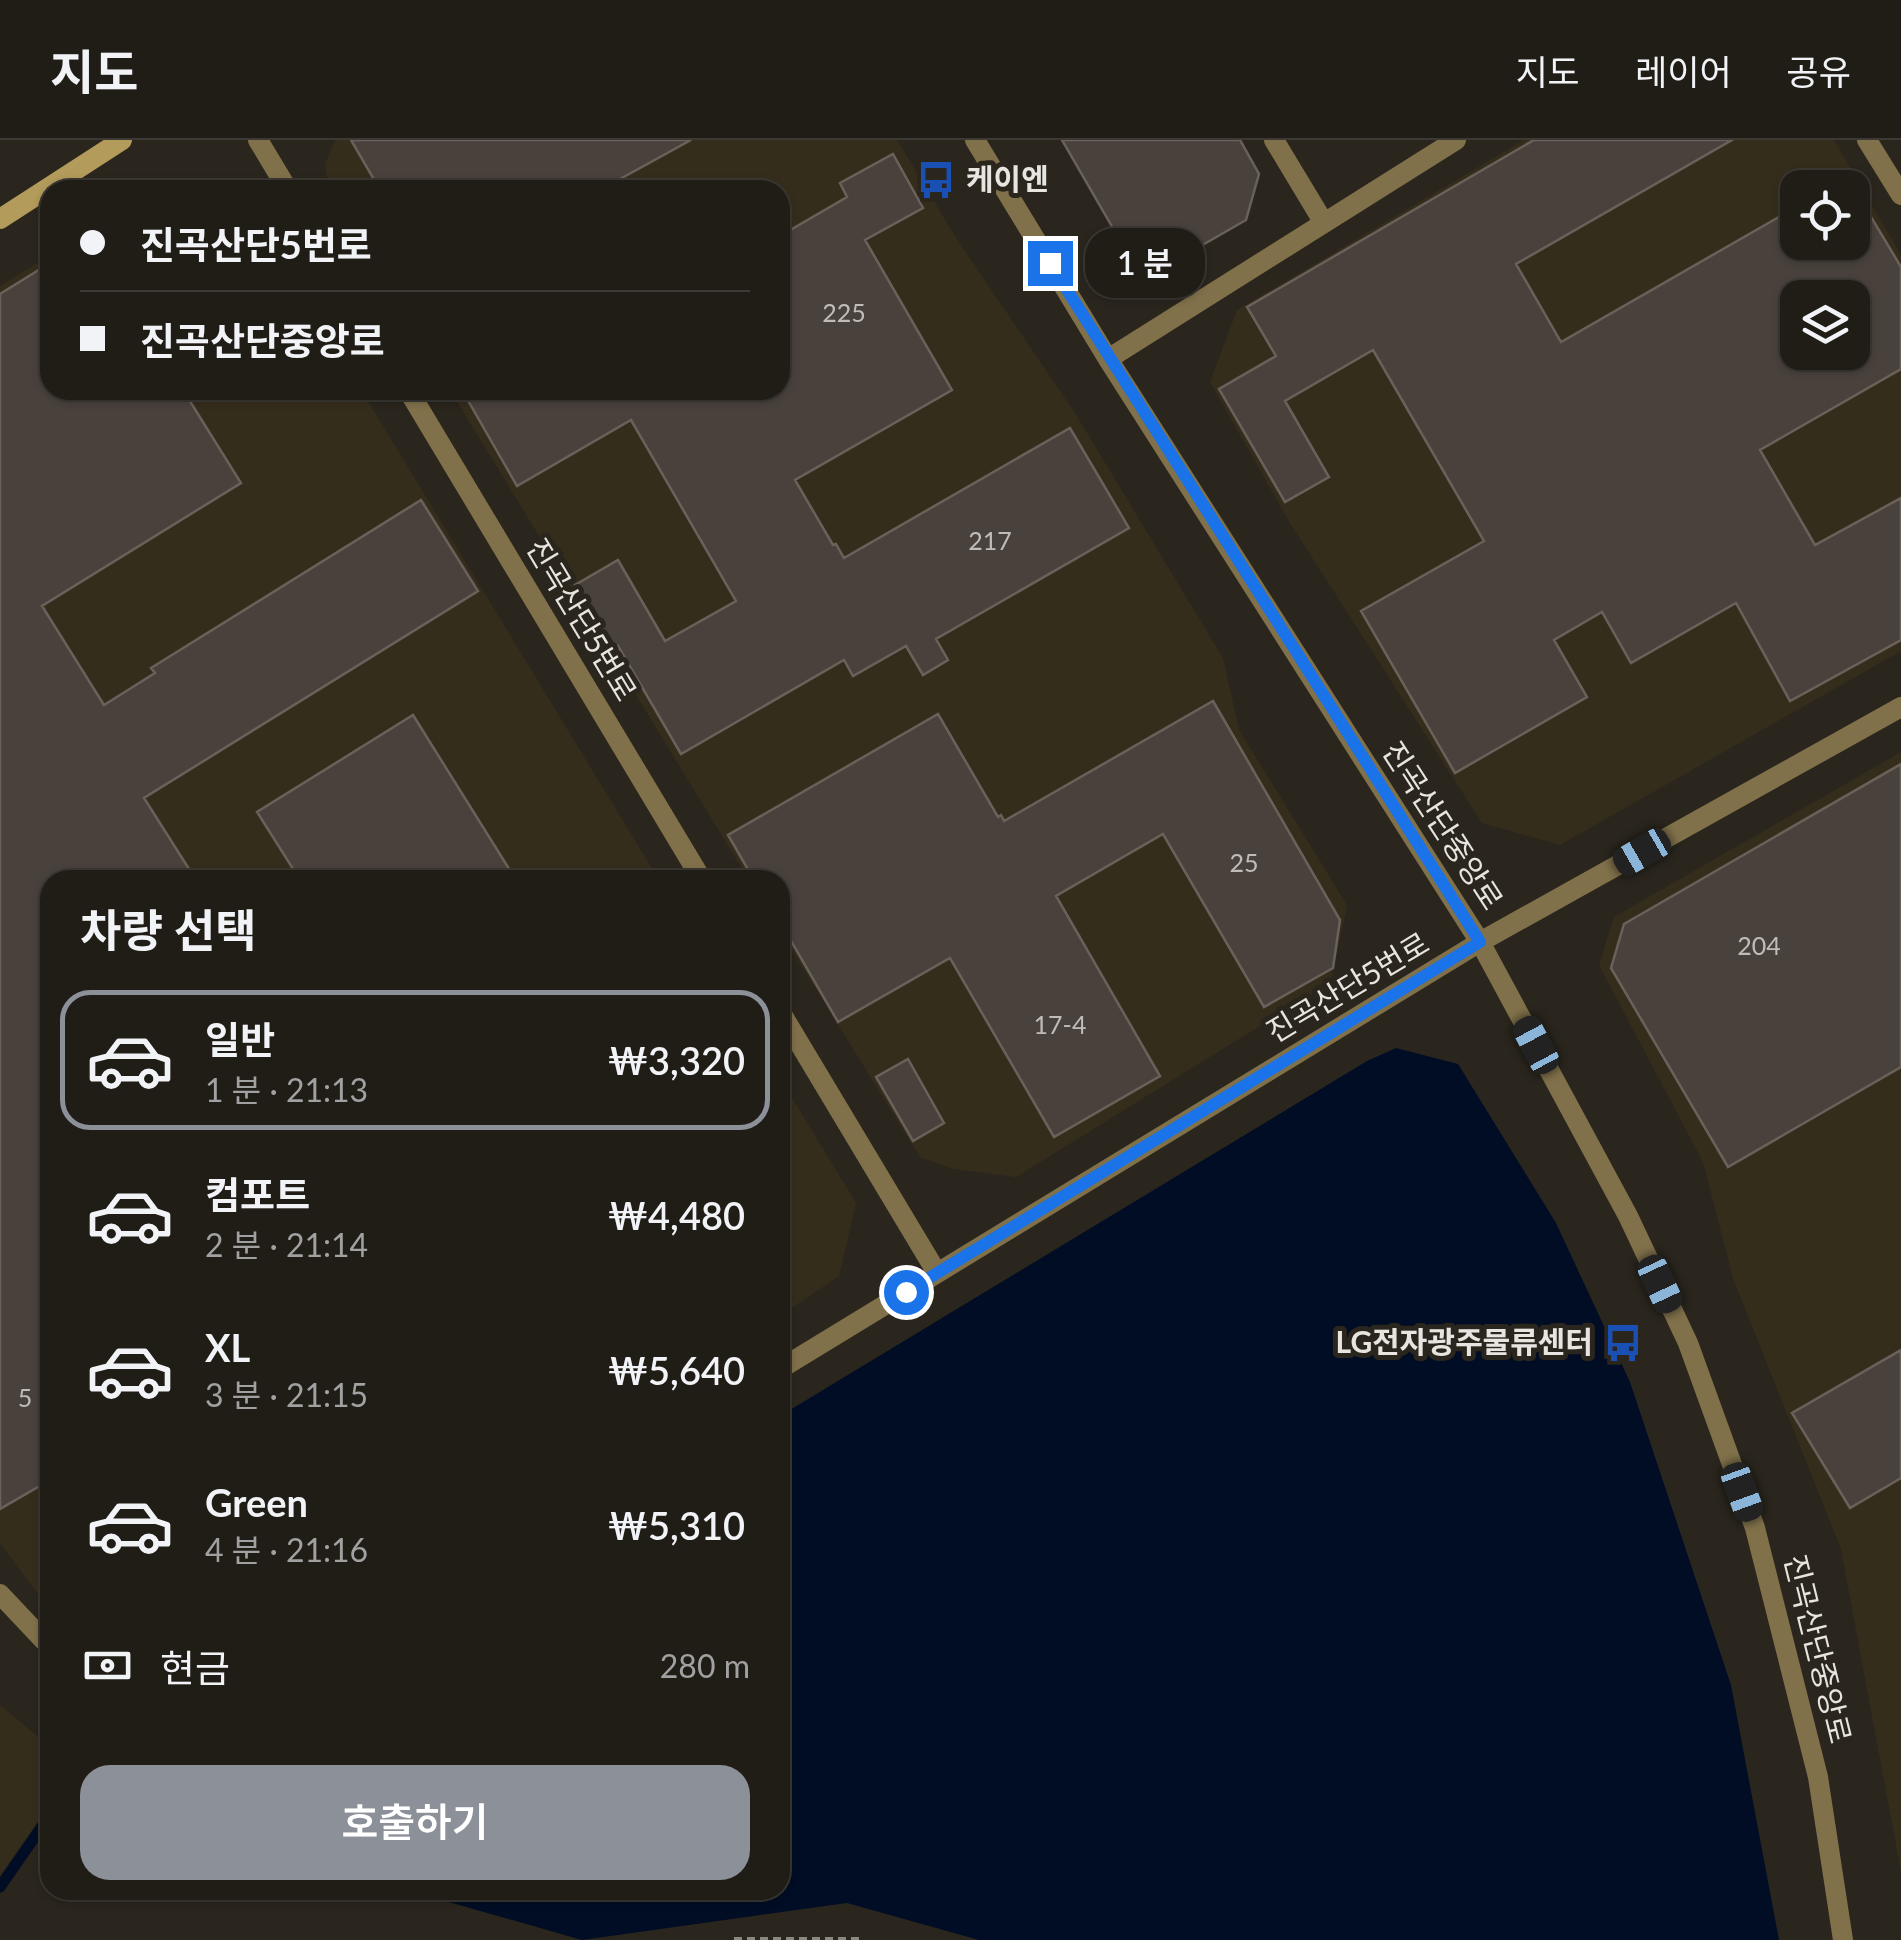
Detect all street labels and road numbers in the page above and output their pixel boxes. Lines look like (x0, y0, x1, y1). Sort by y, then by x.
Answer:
street label: 진곡산단5번로 (520, 531, 645, 707)
street label: 진곡산단중앙로 (1376, 734, 1511, 916)
street label: 진곡산단5번로 (1259, 924, 1435, 1049)
street label: 진곡산단중앙로 (1778, 1550, 1860, 1747)

